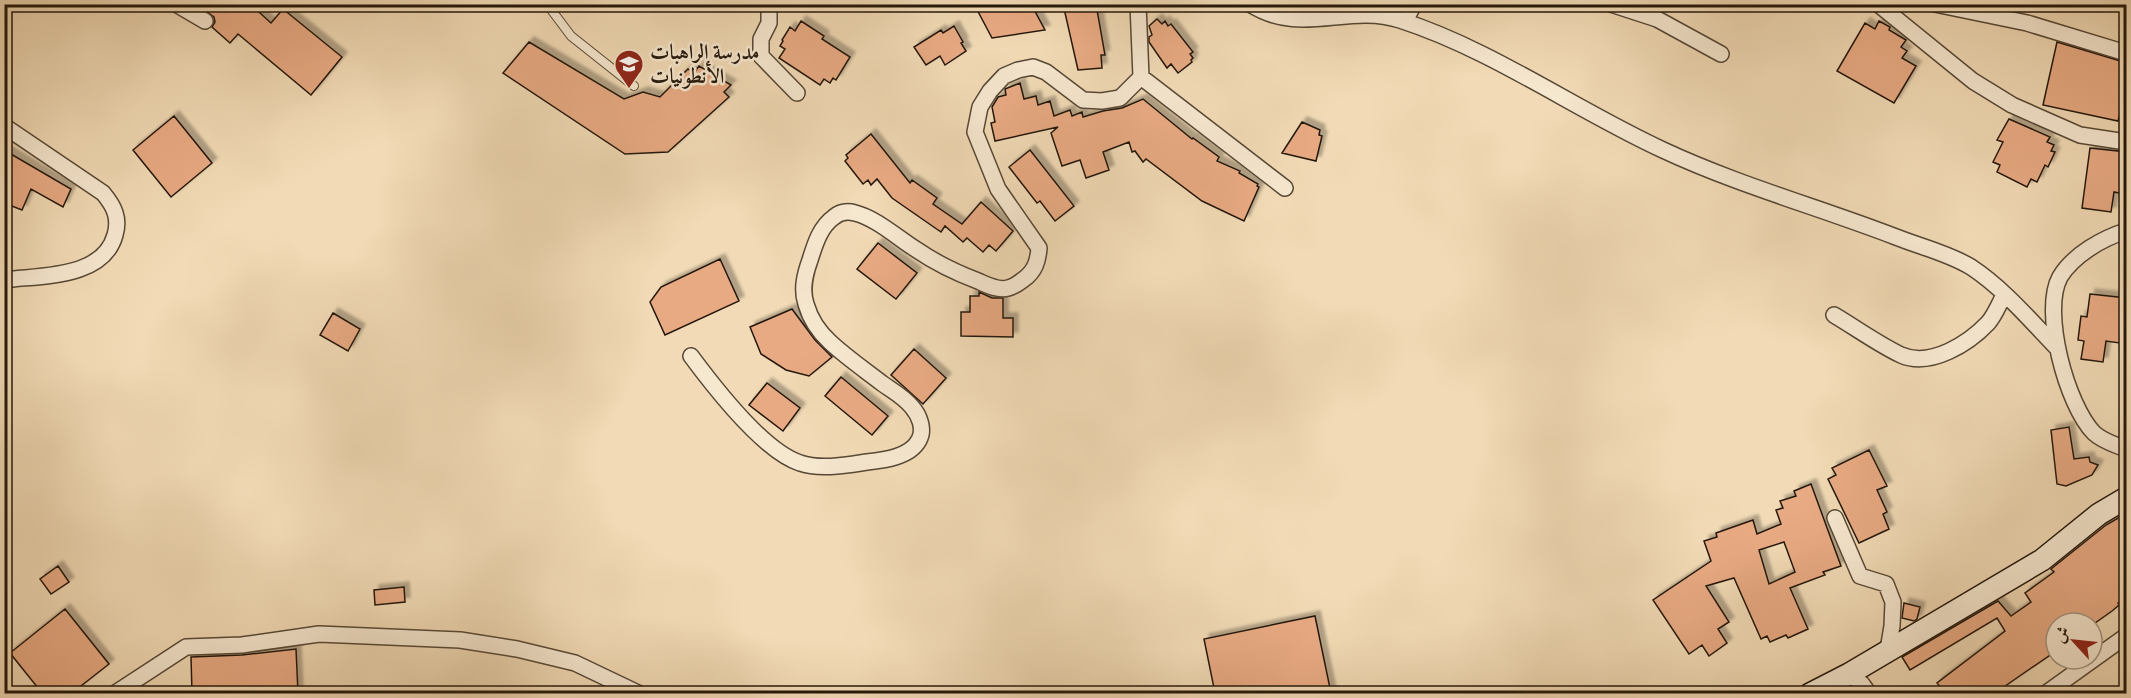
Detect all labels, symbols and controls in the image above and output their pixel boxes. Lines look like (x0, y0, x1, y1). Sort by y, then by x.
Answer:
place label: مدرسة الراهبات الأنطونيات (650, 39, 759, 90)
school or university icon: مدرسة الراهبات الأنطونيات (613, 48, 645, 90)
north arrow (2044, 611, 2104, 671)
text: ش (2049, 623, 2074, 646)

